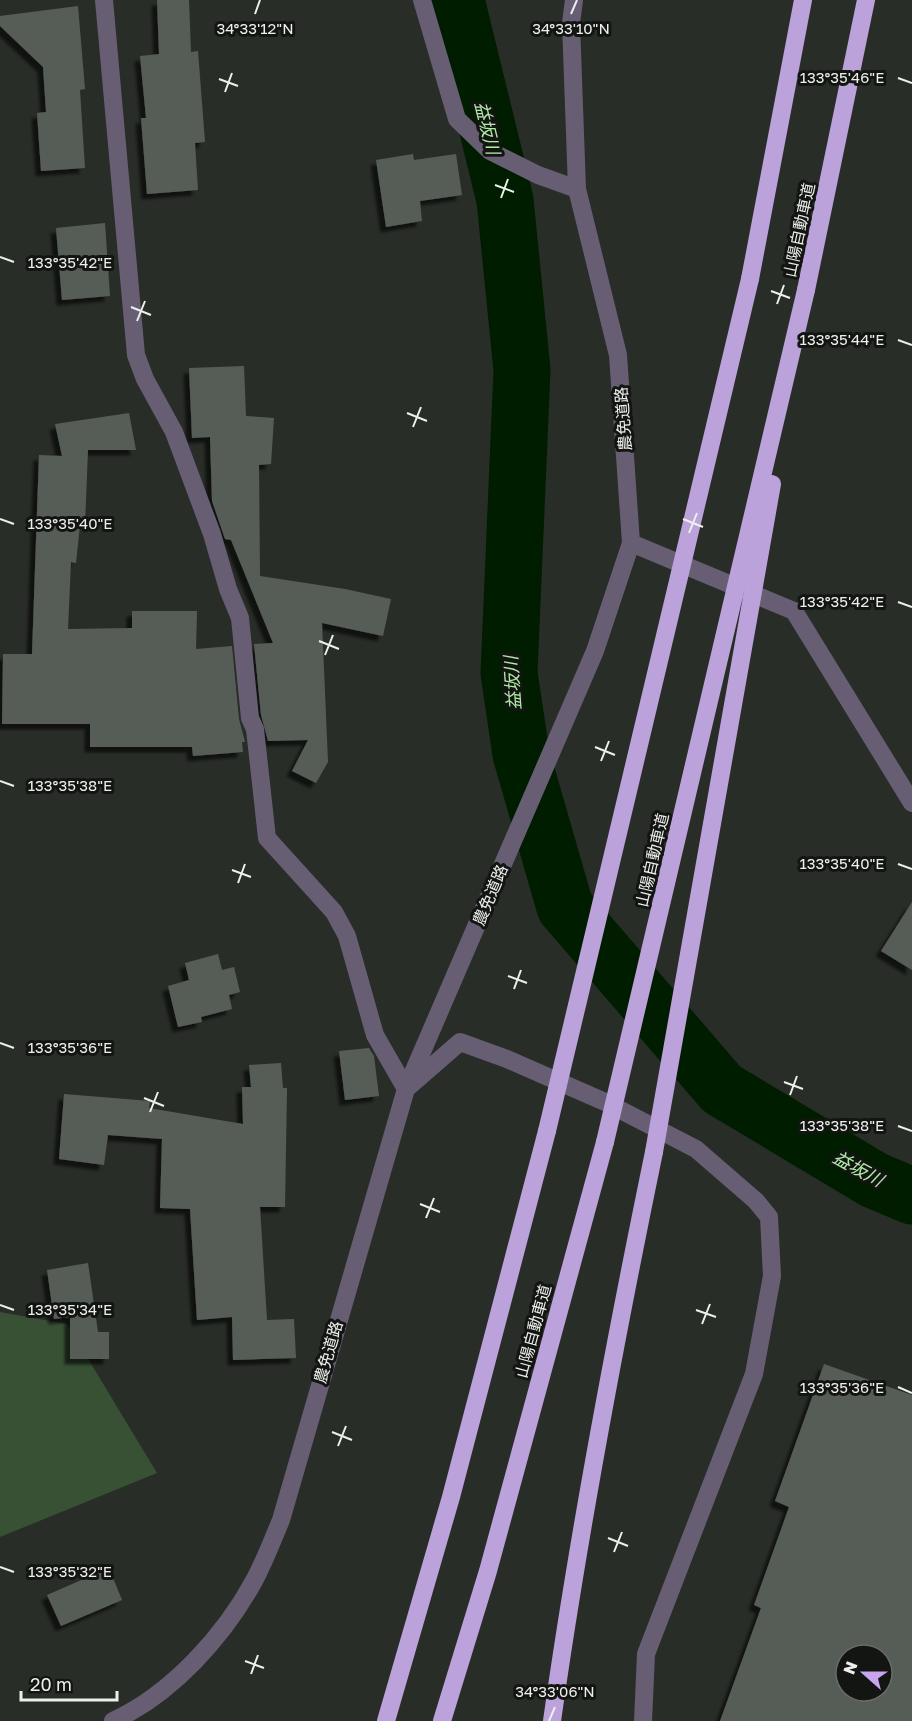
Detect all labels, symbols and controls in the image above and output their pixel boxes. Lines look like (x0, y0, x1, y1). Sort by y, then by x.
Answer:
text: 34°33'12"N (216, 19, 294, 37)
text: 34°33'10"N (532, 19, 610, 37)
text: 133°35'46"E (800, 68, 884, 86)
water label: 益坂川 (471, 99, 506, 159)
street label: 山陽自動車道 (779, 181, 819, 279)
text: 133°35'42"E (28, 253, 112, 271)
text: 133°35'44"E (800, 330, 884, 348)
street label: 農免道路 (611, 386, 635, 452)
text: 133°35'40"E (28, 514, 112, 532)
text: 133°35'42"E (800, 592, 884, 610)
water label: 益坂川 (499, 653, 525, 711)
text: 133°35'38"E (28, 776, 112, 794)
street label: 山陽自動車道 (631, 811, 673, 909)
text: 133°35'40"E (800, 854, 884, 872)
street label: 農免道路 (468, 862, 512, 928)
text: 133°35'36"E (28, 1038, 112, 1056)
text: 133°35'38"E (800, 1116, 884, 1134)
water label: 益坂川 (830, 1145, 889, 1192)
street label: 山陽自動車道 (511, 1282, 555, 1380)
text: 133°35'34"E (28, 1300, 112, 1318)
street label: 農免道路 (310, 1318, 346, 1386)
text: 133°35'36"E (800, 1378, 884, 1396)
text: 133°35'32"E (28, 1562, 112, 1580)
north arrow (834, 1643, 894, 1703)
text: N (838, 1658, 862, 1677)
scale bar (21, 1664, 117, 1702)
text: 20 m (30, 1673, 72, 1695)
text: 34°33'06"N (515, 1682, 595, 1700)

